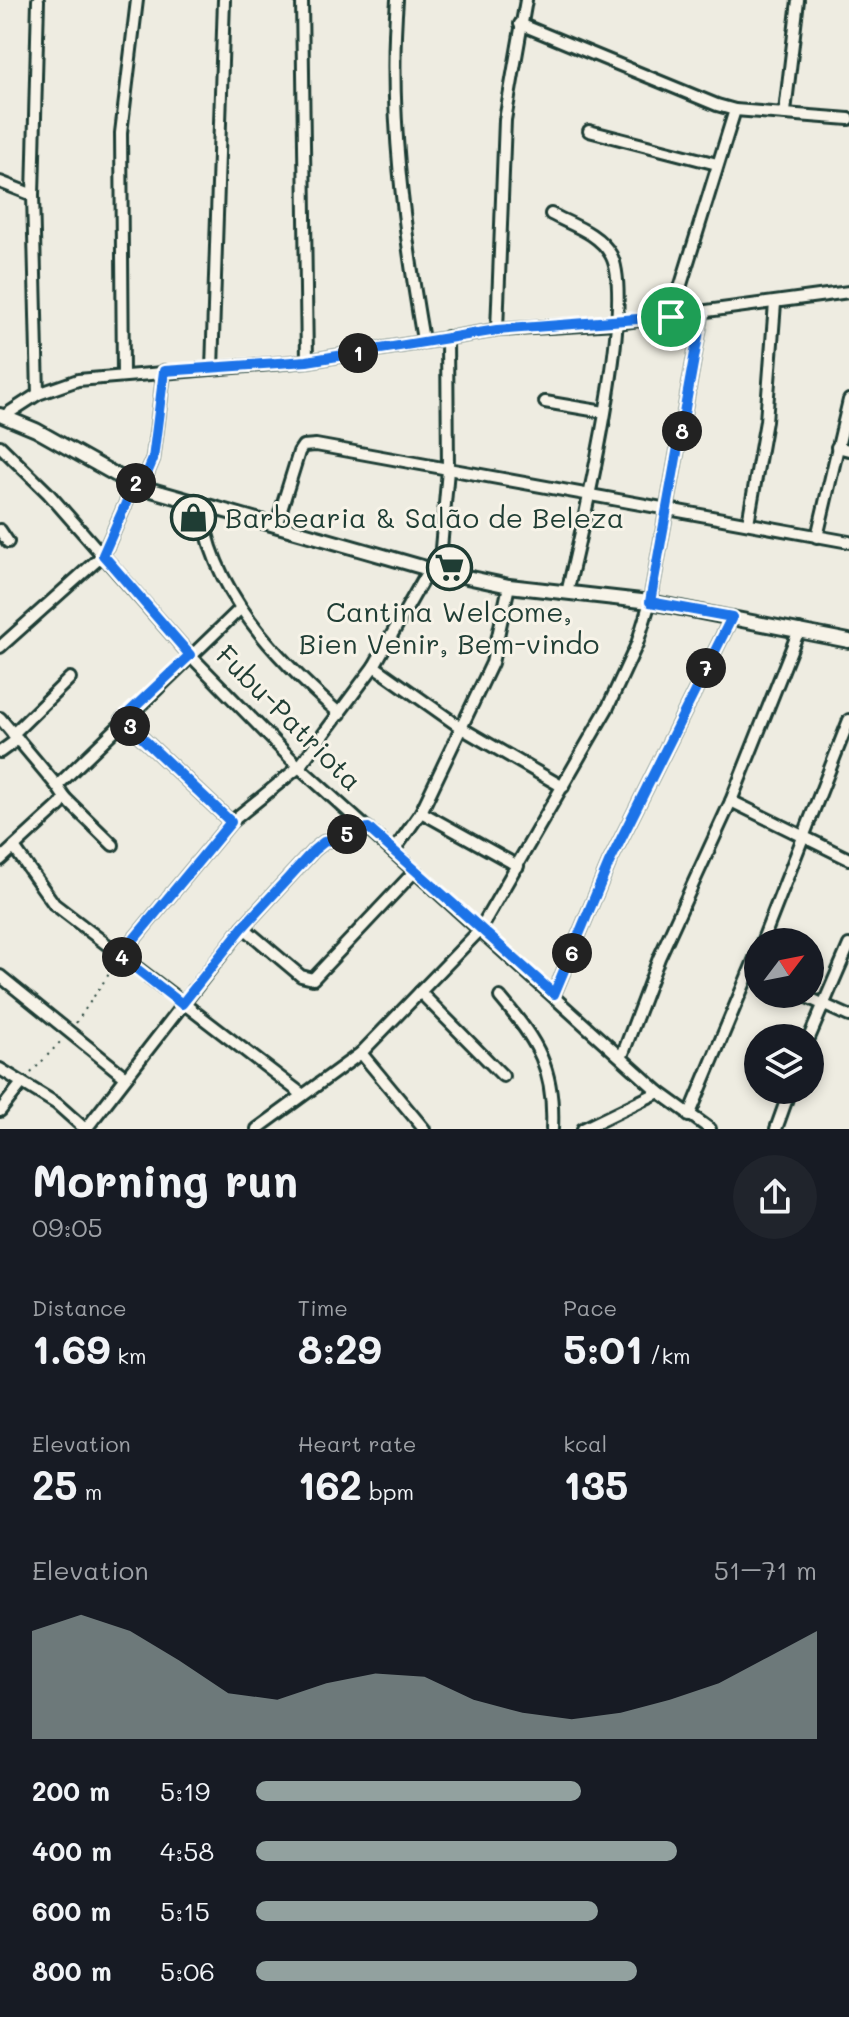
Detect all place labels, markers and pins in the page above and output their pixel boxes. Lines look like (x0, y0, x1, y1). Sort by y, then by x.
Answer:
pin (637, 283, 705, 351)
pin: 1 (338, 333, 378, 373)
pin: 8 (662, 411, 702, 451)
pin: 2 (116, 463, 156, 503)
shop icon: Barbearia & Salão de Beleza (170, 494, 218, 542)
place label: Barbearia & Salão de Beleza (225, 499, 624, 535)
supermarket icon: Cantina Welcome, Bien Venir, Bem-vindo (425, 544, 473, 592)
place label: Cantina Welcome, Bien Venir, Bem-vindo (299, 593, 599, 661)
pin: 7 (686, 648, 726, 688)
pin: 3 (110, 706, 150, 746)
pin: 5 (327, 814, 367, 854)
pin: 6 (552, 933, 592, 973)
pin: 4 (102, 937, 142, 977)

